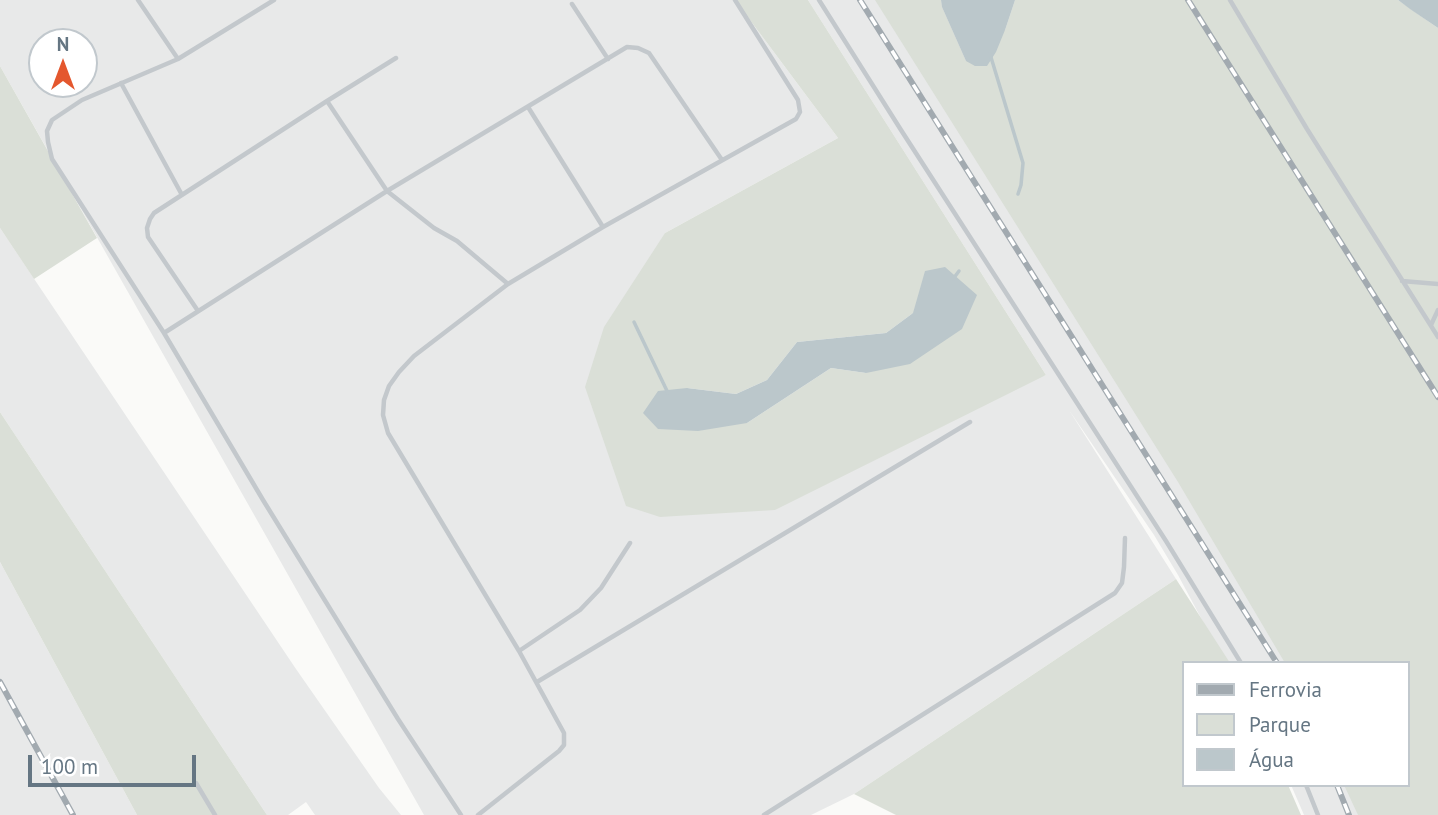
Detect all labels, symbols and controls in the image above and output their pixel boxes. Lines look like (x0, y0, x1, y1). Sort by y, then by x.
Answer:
north arrow (28, 28, 98, 98)
text: N (57, 32, 69, 56)
legend (1182, 661, 1410, 787)
text: Ferrovia (1249, 676, 1322, 703)
text: Parque (1249, 711, 1311, 738)
scale bar (32, 742, 200, 786)
text: Água (1249, 746, 1294, 773)
text: 100 m (41, 753, 98, 780)

